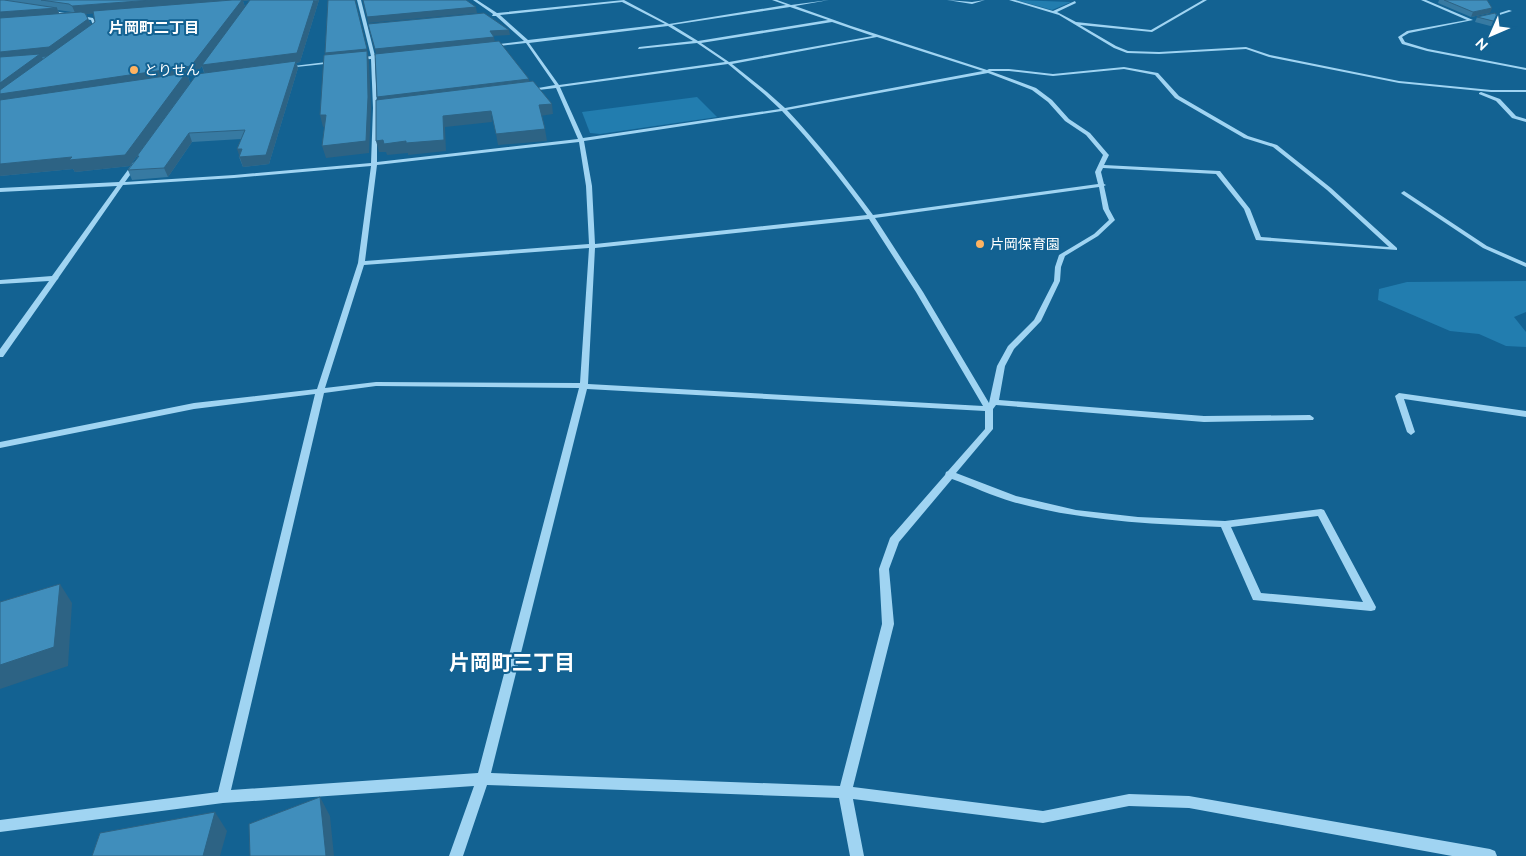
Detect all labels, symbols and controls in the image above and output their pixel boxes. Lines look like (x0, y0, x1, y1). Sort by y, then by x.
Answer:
north arrow (1466, 10, 1516, 60)
district label: 片岡町二丁目 (109, 19, 199, 37)
text: N (1472, 35, 1491, 54)
place label: とりせん (144, 62, 200, 78)
marker: とりせん (128, 64, 140, 76)
place label: 片岡保育園 (990, 236, 1060, 252)
marker: 片岡保育園 (974, 238, 986, 250)
district label: 片岡町三丁目 (449, 650, 575, 675)

